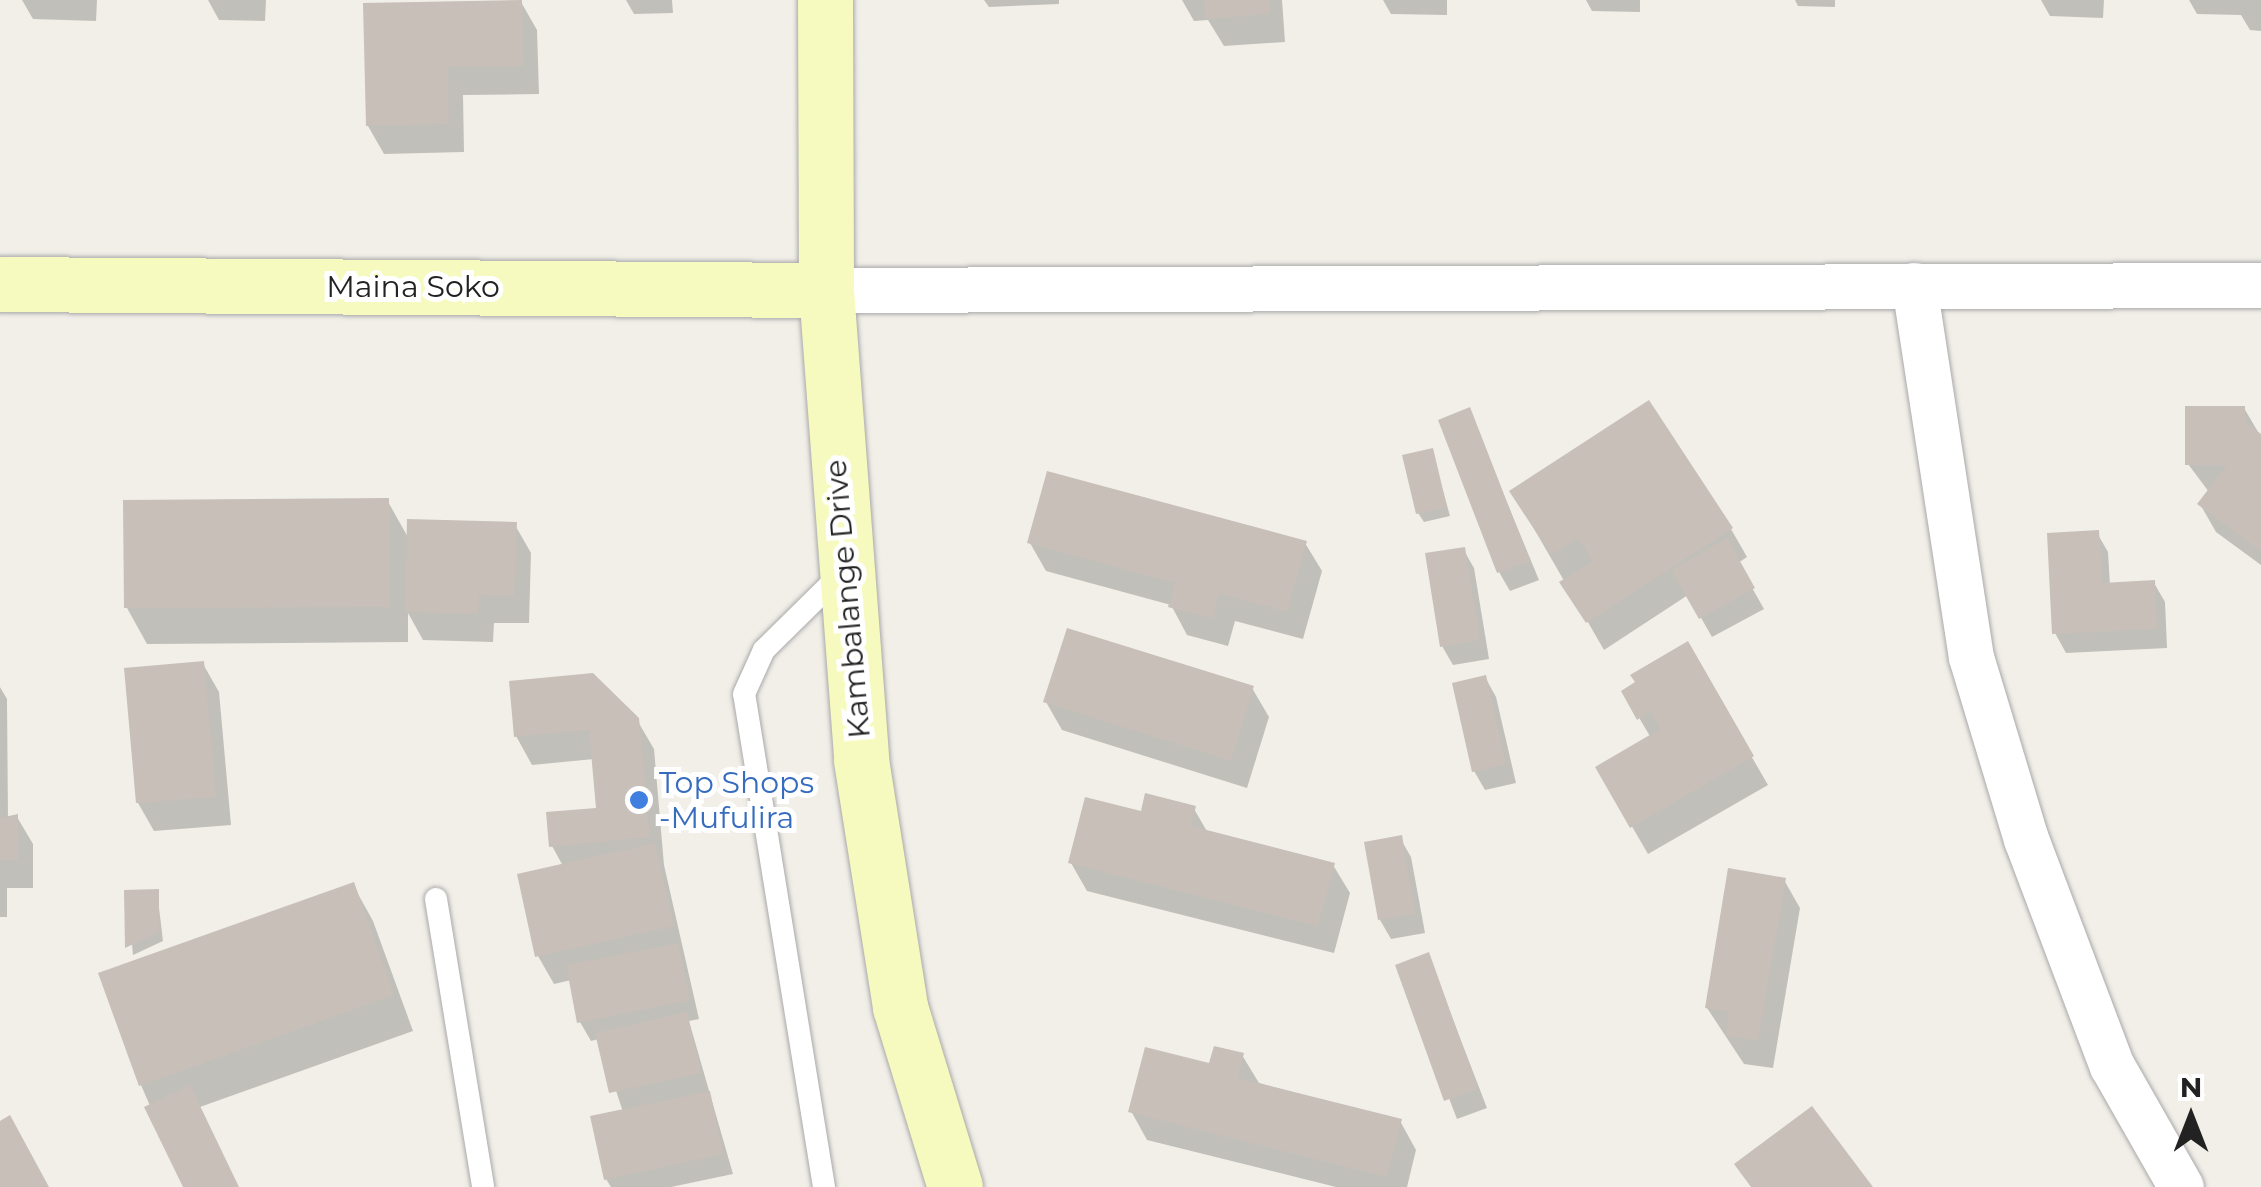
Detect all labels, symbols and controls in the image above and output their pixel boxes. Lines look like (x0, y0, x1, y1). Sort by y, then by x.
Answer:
street label: Maina Soko (326, 269, 500, 305)
street label: Kambalange Drive (818, 458, 878, 740)
place label: Top Shops -Mufulira (659, 765, 814, 836)
marker: Top Shops -Mufulira (628, 789, 650, 811)
north arrow (2141, 1067, 2241, 1167)
text: N (2180, 1070, 2202, 1104)

